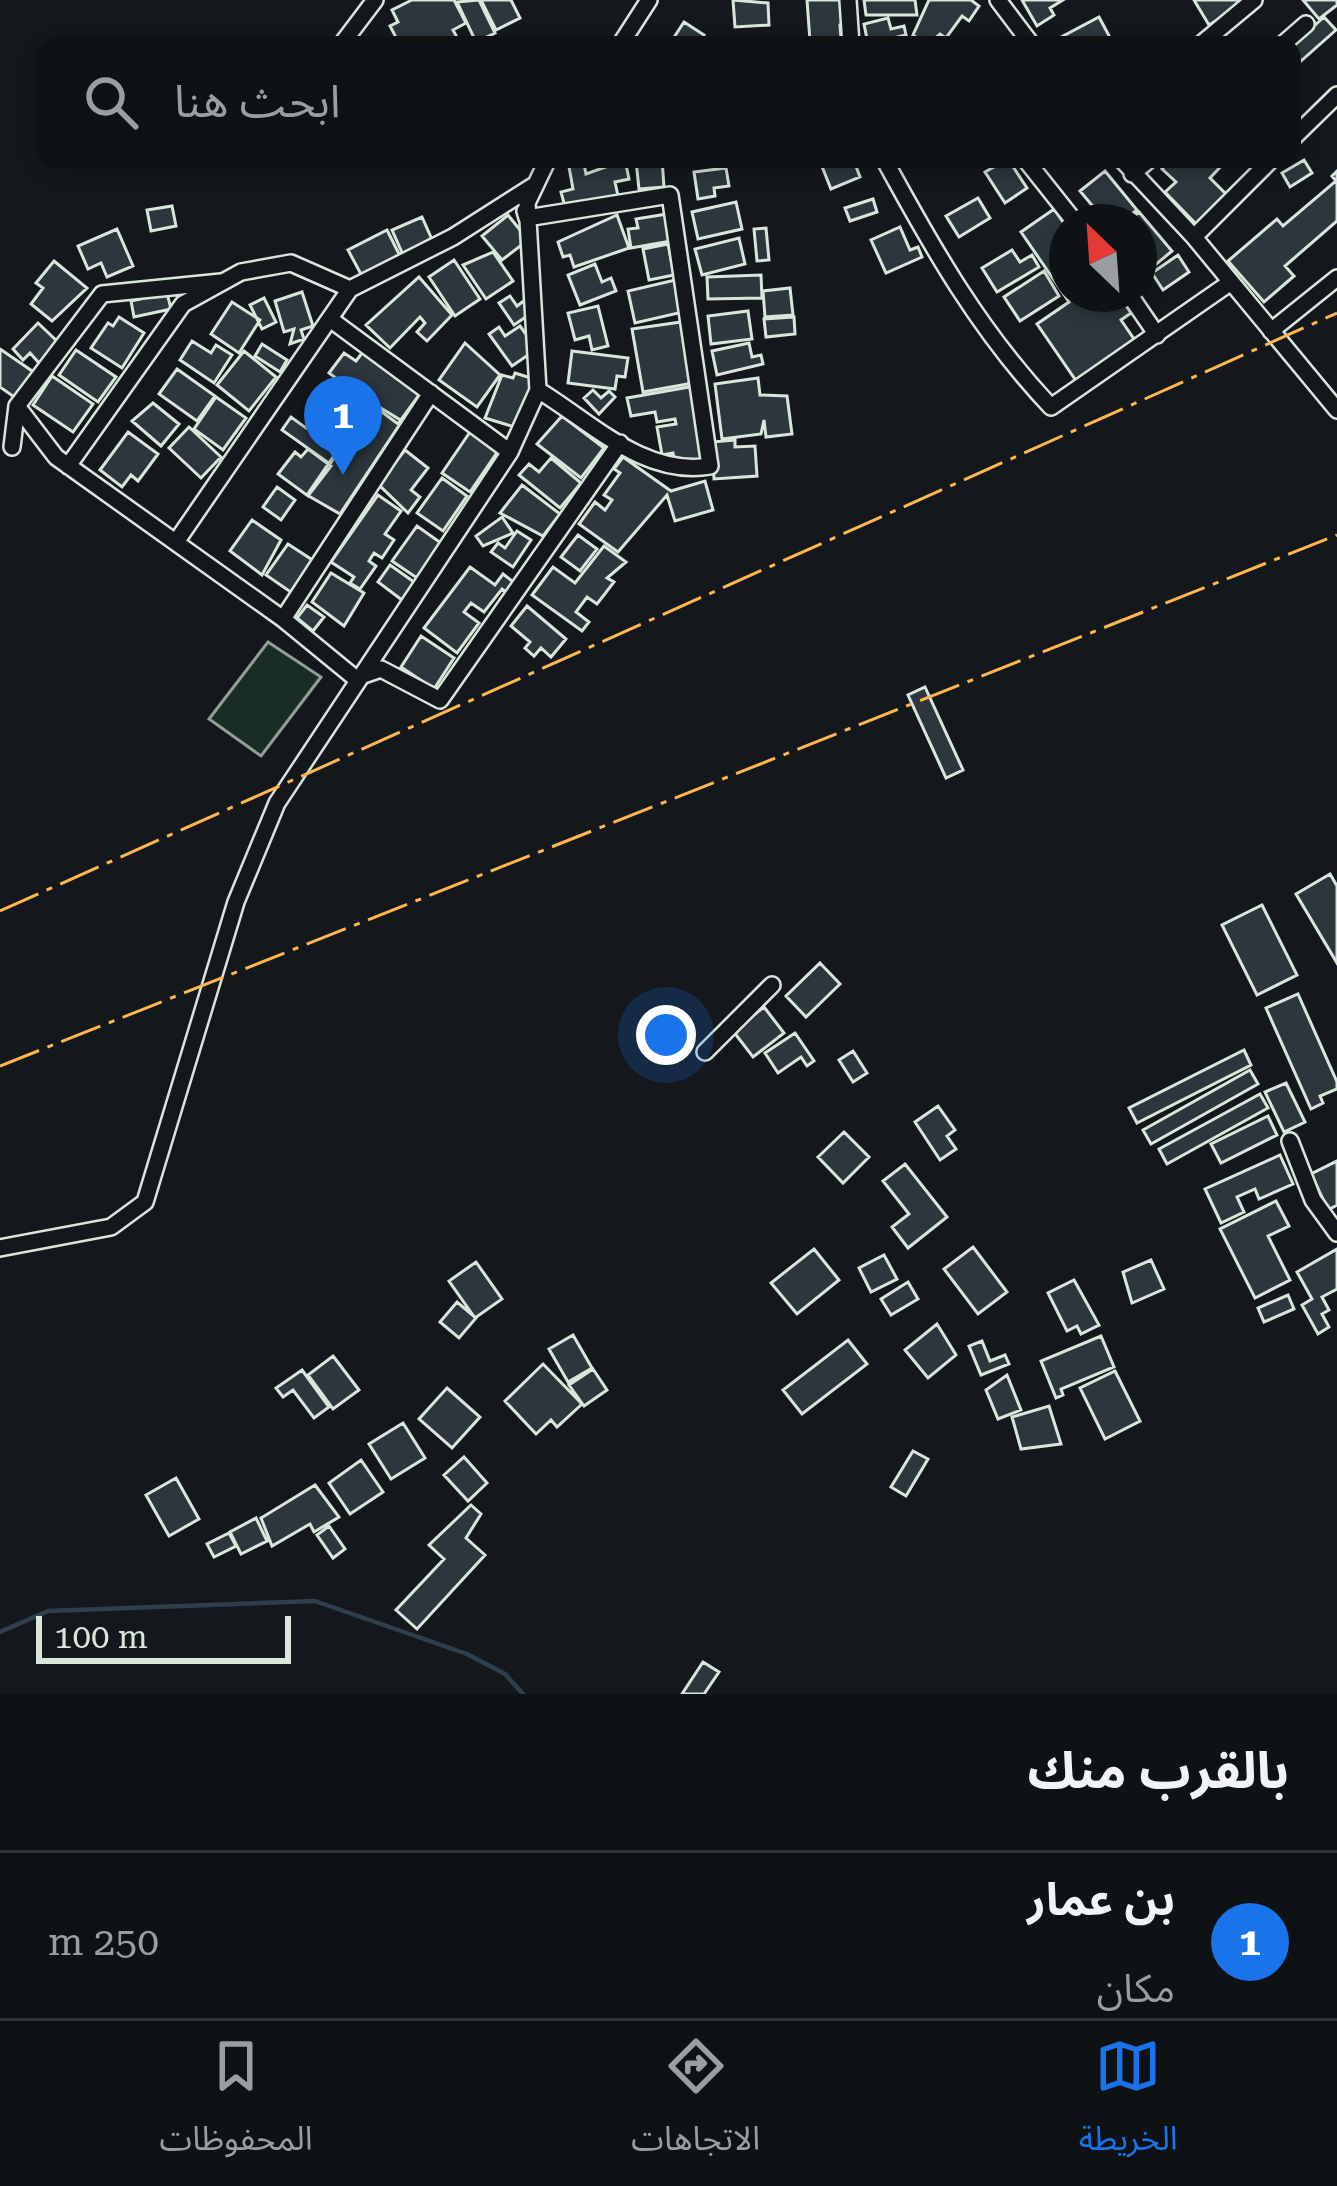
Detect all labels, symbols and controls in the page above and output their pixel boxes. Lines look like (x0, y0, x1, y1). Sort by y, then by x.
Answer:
search box (36, 36, 1301, 168)
icon: search (78, 69, 144, 135)
text: ابحث هنا (174, 75, 340, 128)
north arrow (1049, 204, 1157, 312)
pin: 1 (304, 376, 382, 475)
your location (636, 1005, 696, 1065)
scale bar (36, 1610, 291, 1663)
text: 100 m (54, 1617, 148, 1656)
text: بالقرب منك (1027, 1741, 1289, 1800)
text: بن عمار (1027, 1873, 1175, 1926)
text: 250 m (48, 1919, 159, 1965)
text: 1 (1239, 1919, 1261, 1965)
text: مكان (1097, 1966, 1175, 2012)
tab: المحفوظات (159, 2033, 313, 2174)
tab: الاتجاهات (631, 2033, 760, 2174)
tab: الخريطة (1079, 2033, 1178, 2174)

